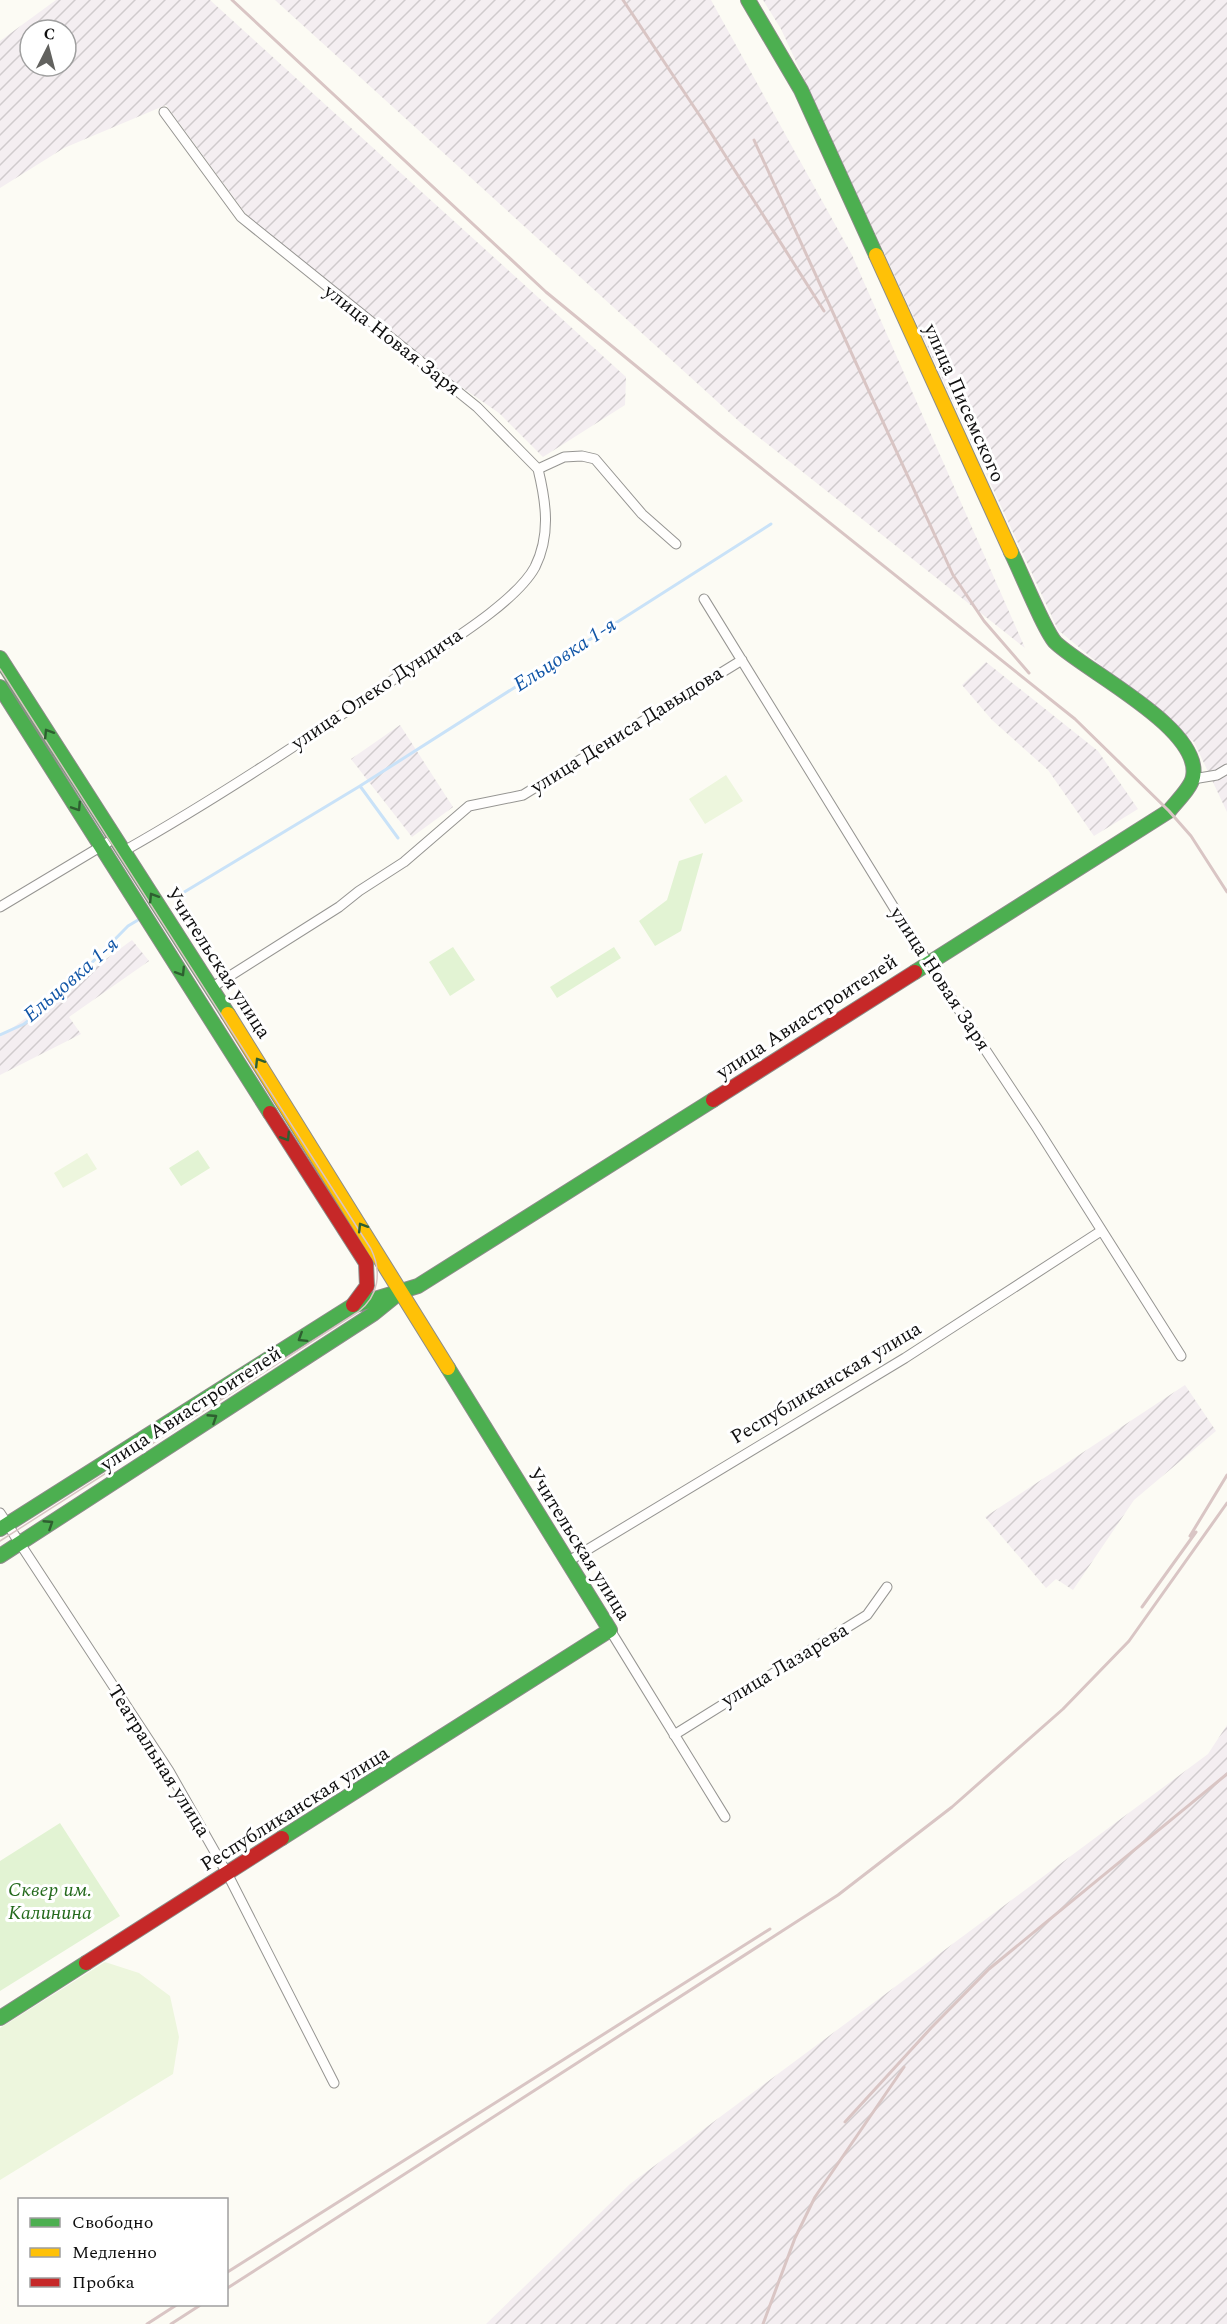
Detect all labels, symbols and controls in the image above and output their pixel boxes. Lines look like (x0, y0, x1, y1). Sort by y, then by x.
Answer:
north arrow (18, 18, 78, 78)
text: С (43, 22, 56, 47)
street label: улица Новая Заря (316, 276, 467, 403)
street label: улица Писемского (915, 318, 1012, 487)
water label: Ельцовка 1-я (507, 610, 623, 700)
street label: улица Олеко Дундича (284, 620, 469, 758)
street label: улица Дениса Давыдова (524, 658, 729, 802)
one-way arrow (44, 729, 56, 739)
one-way arrow (69, 801, 81, 811)
street label: Учительская улица (158, 881, 279, 1045)
one-way arrow (150, 893, 161, 904)
street label: улица Новая Заря (881, 900, 998, 1057)
water label: Ельцовка 1-я (16, 929, 126, 1031)
street label: улица Авиастроителей (709, 947, 904, 1088)
one-way arrow (174, 966, 186, 976)
one-way arrow (255, 1057, 266, 1068)
one-way arrow (278, 1130, 289, 1141)
one-way arrow (358, 1223, 370, 1233)
street label: Республиканская улица (725, 1314, 927, 1452)
one-way arrow (298, 1330, 308, 1342)
street label: улица Авиастроителей (93, 1339, 288, 1480)
one-way arrow (206, 1414, 217, 1425)
street label: Учительская улица (520, 1462, 638, 1627)
one-way arrow (42, 1520, 53, 1531)
street label: улица Лазарева (715, 1615, 855, 1715)
street label: Театральная улица (100, 1679, 218, 1843)
street label: Республиканская улица (195, 1738, 396, 1880)
park label: Сквер им. Калинина (8, 1875, 92, 1928)
legend (18, 2198, 228, 2306)
text: Свободно (72, 2209, 153, 2236)
text: Медленно (72, 2239, 157, 2266)
text: Пробка (72, 2269, 135, 2296)

